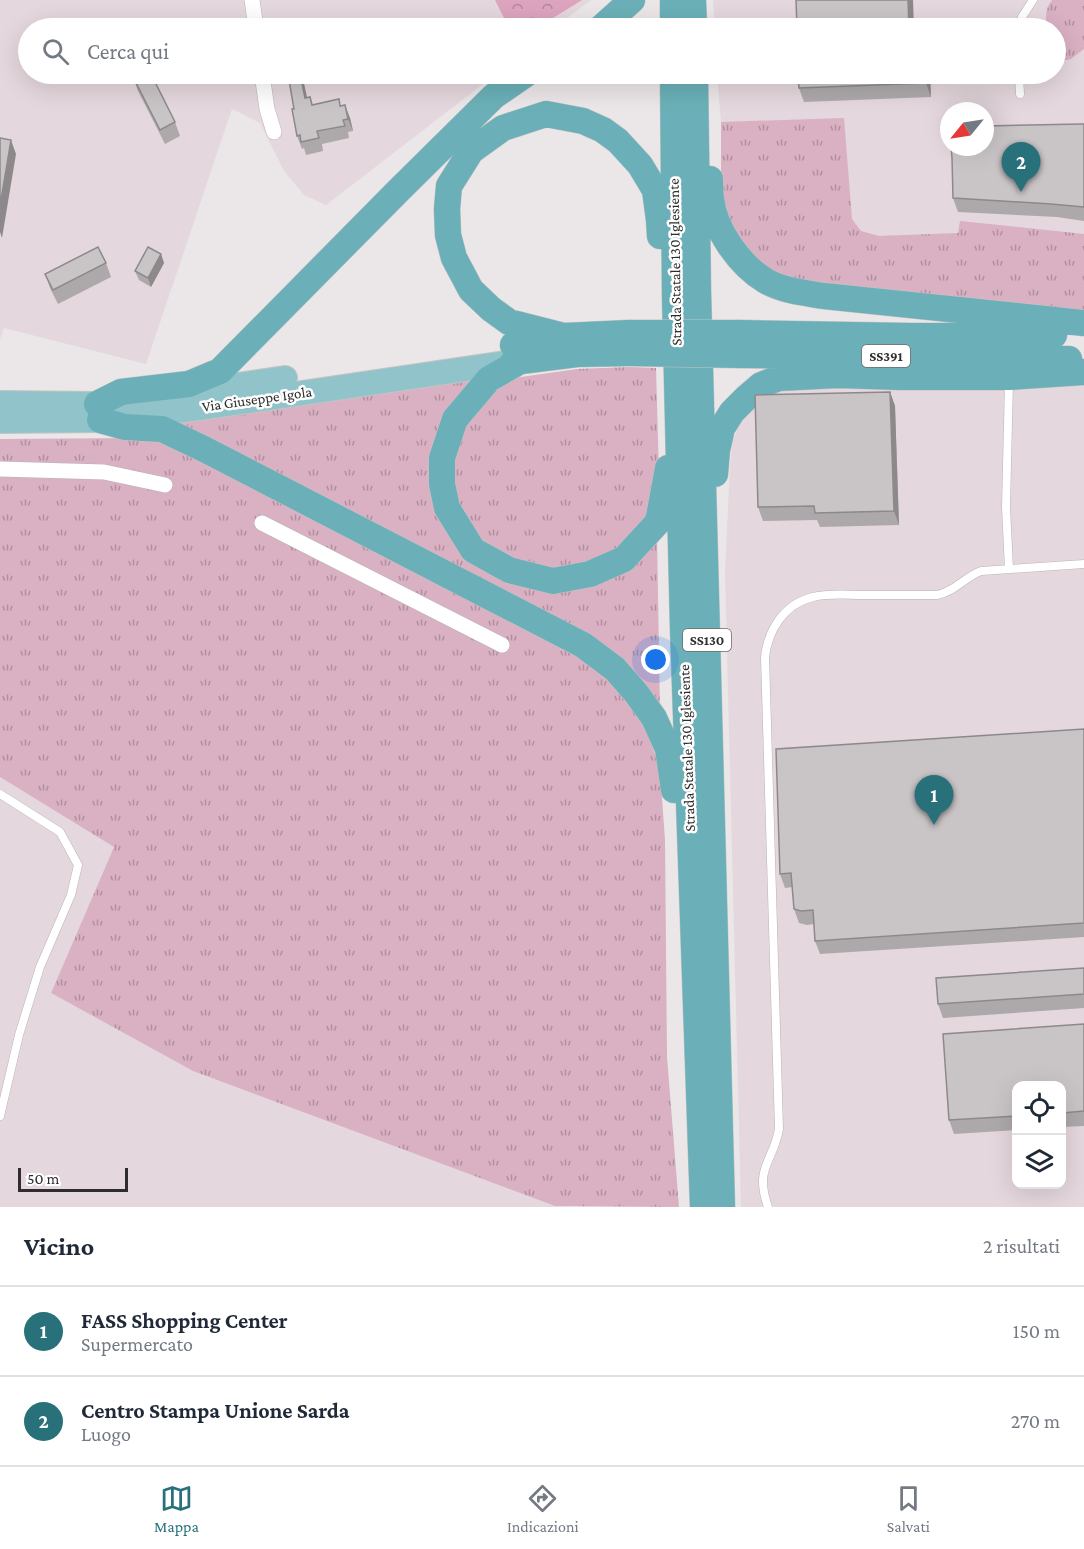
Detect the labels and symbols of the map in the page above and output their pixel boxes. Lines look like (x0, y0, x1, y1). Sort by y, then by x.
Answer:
north arrow (940, 102, 994, 156)
pin: 2 (1002, 142, 1040, 192)
street label: Strada Statale 130 Iglesiente (666, 178, 685, 346)
road number: SS391 (862, 345, 910, 367)
street label: Via Giuseppe Igola (201, 383, 313, 416)
road number: SS130 (683, 629, 731, 651)
your location (641, 645, 670, 674)
street label: Strada Statale 130 Iglesiente (676, 664, 699, 832)
pin: 1 (914, 776, 954, 825)
scale bar (18, 1165, 128, 1192)

